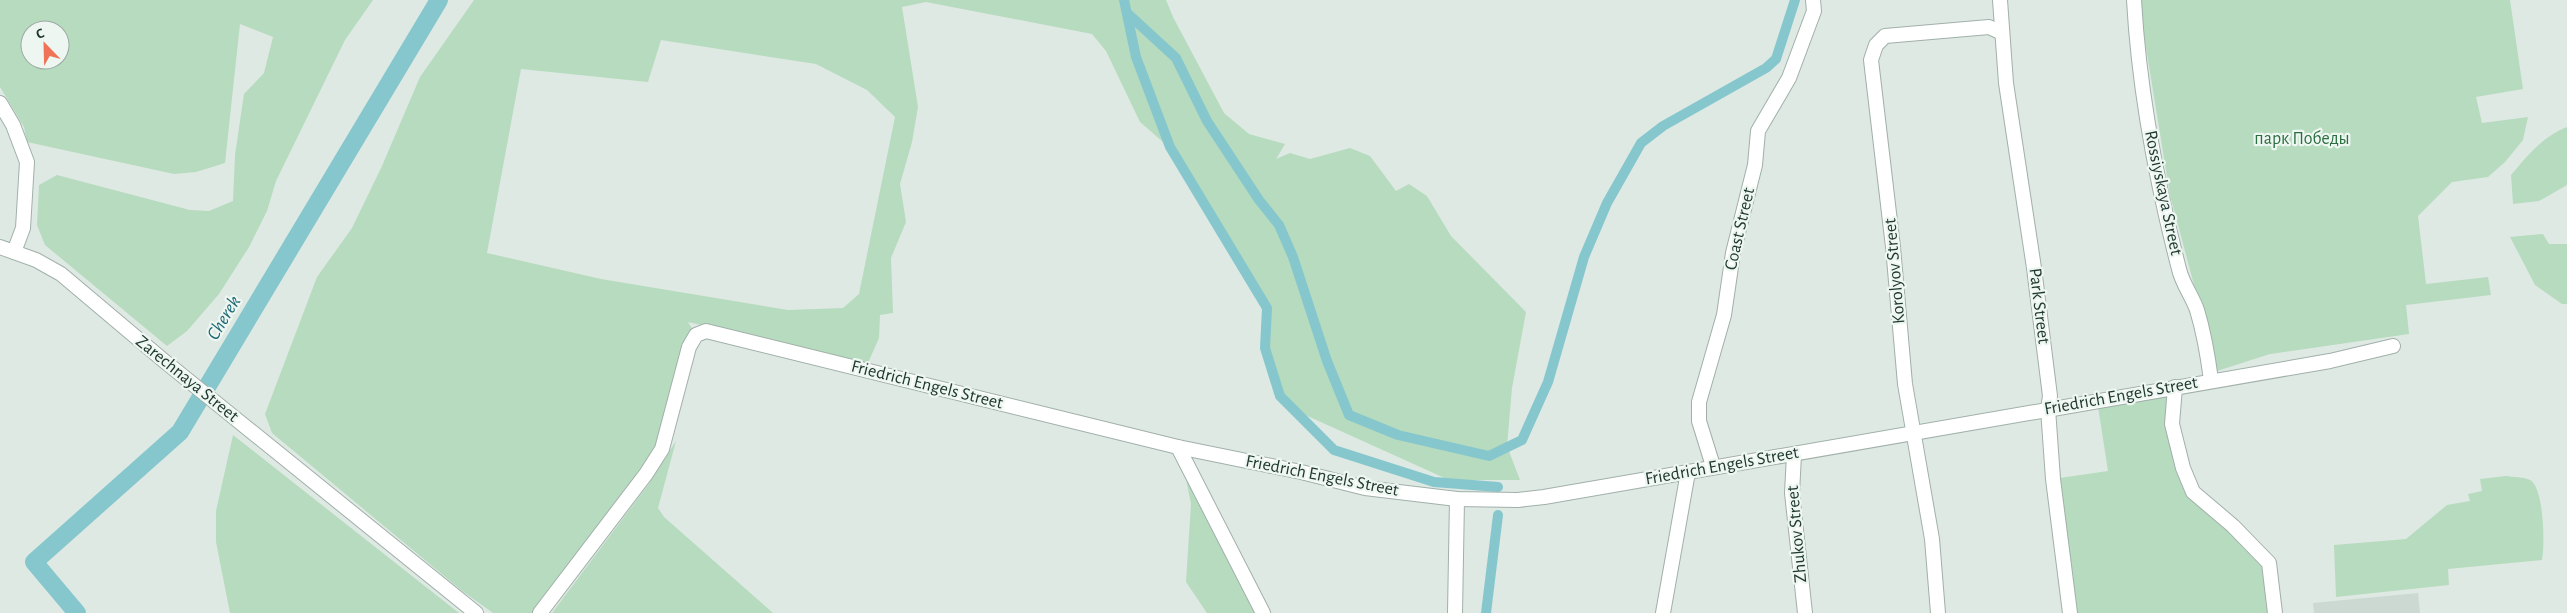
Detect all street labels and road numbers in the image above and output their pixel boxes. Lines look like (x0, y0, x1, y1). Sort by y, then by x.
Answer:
street label: Rossiyskaya Street (2141, 129, 2185, 257)
street label: Coast Street (1722, 186, 1758, 272)
street label: Korolyov Street (1881, 217, 1909, 325)
street label: Park Street (2025, 267, 2053, 345)
street label: Zarechnaya Street (132, 332, 242, 426)
street label: Friedrich Engels Street (849, 357, 1005, 413)
street label: Friedrich Engels Street (2043, 374, 2199, 418)
street label: Friedrich Engels Street (1644, 444, 1800, 488)
street label: Friedrich Engels Street (1244, 452, 1400, 500)
street label: Zhukov Street (1784, 484, 1810, 583)

